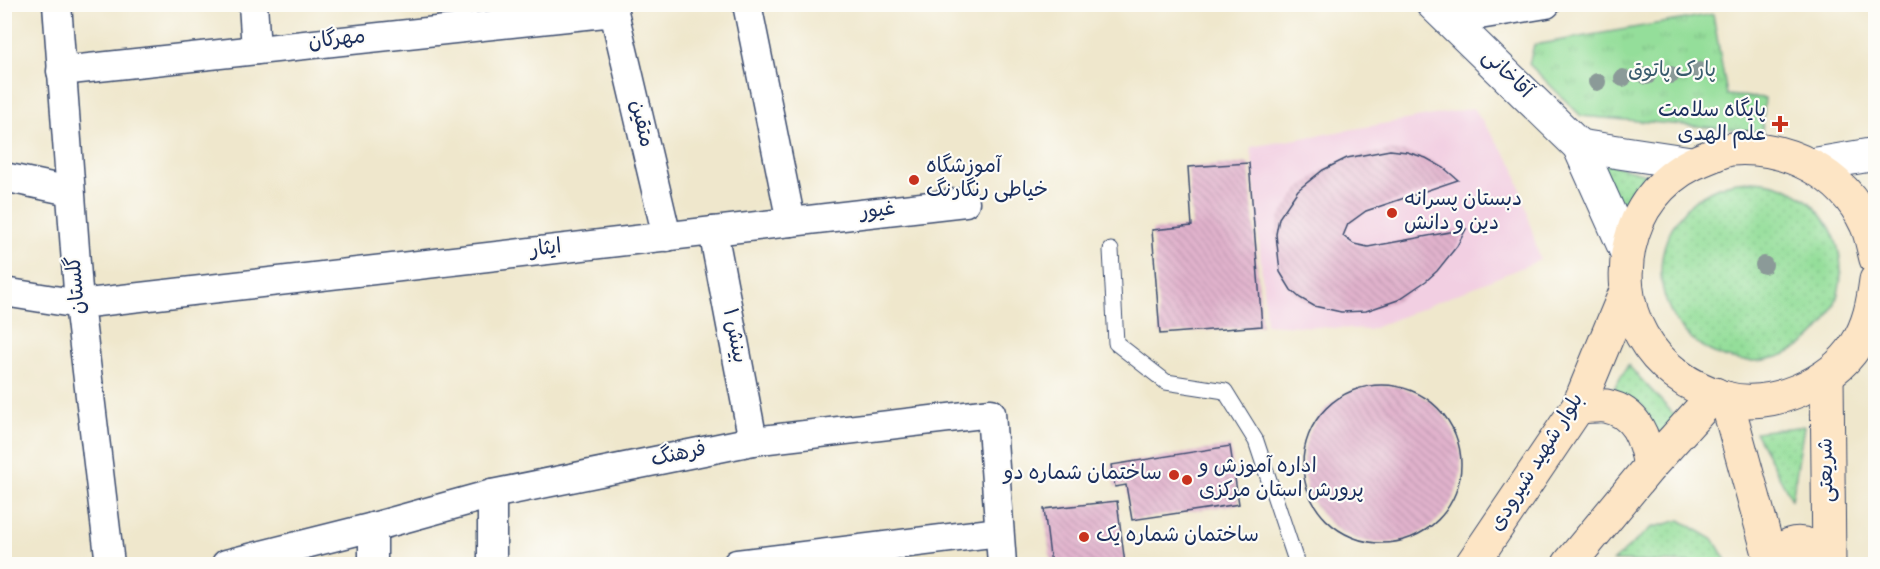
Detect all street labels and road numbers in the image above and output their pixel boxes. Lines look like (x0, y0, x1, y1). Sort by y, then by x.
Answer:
street label: مهرگان (307, 23, 367, 59)
street label: آقاخانی (1474, 43, 1539, 107)
street label: متقین (620, 97, 660, 151)
street label: غیور (857, 195, 897, 229)
street label: ایثار (527, 233, 563, 267)
street label: گلستان (60, 254, 96, 316)
street label: بینش ۱ (713, 306, 753, 366)
street label: بلوار شهید شیرودی (1483, 388, 1593, 538)
street label: فرهنگ (649, 436, 709, 476)
street label: شریعتی (1812, 438, 1844, 502)

